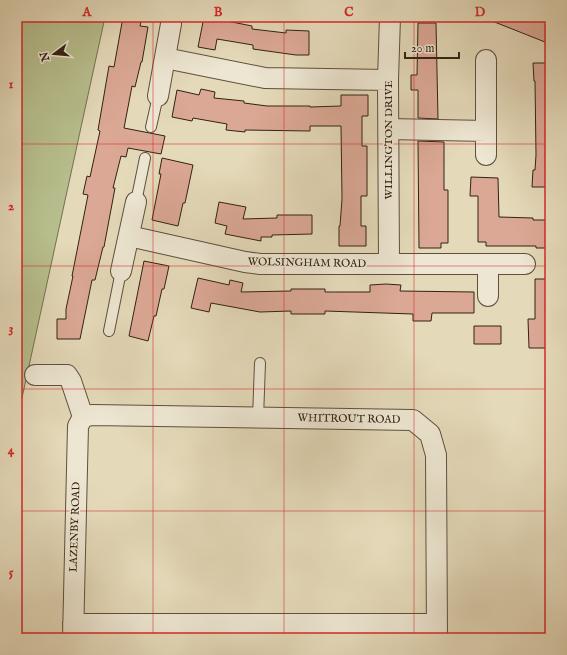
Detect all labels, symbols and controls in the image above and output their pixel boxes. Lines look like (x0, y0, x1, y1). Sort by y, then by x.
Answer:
text: A (82, 4, 93, 21)
text: B (214, 4, 223, 21)
text: C (344, 4, 354, 21)
text: D (475, 4, 486, 21)
north arrow (34, 34, 74, 74)
scale bar (405, 34, 459, 60)
text: 20 m (411, 41, 434, 56)
text: N (37, 50, 54, 64)
text: 1 (9, 76, 14, 93)
street label: WILLINGTON DRIVE (382, 80, 396, 200)
text: 2 (8, 198, 14, 215)
street label: WOLSINGHAM ROAD (248, 255, 367, 271)
text: 3 (9, 320, 14, 337)
street label: WHITROUT ROAD (297, 411, 401, 427)
text: 4 (8, 442, 15, 459)
street label: LAZENBY ROAD (66, 481, 84, 572)
text: 5 (9, 564, 14, 581)

